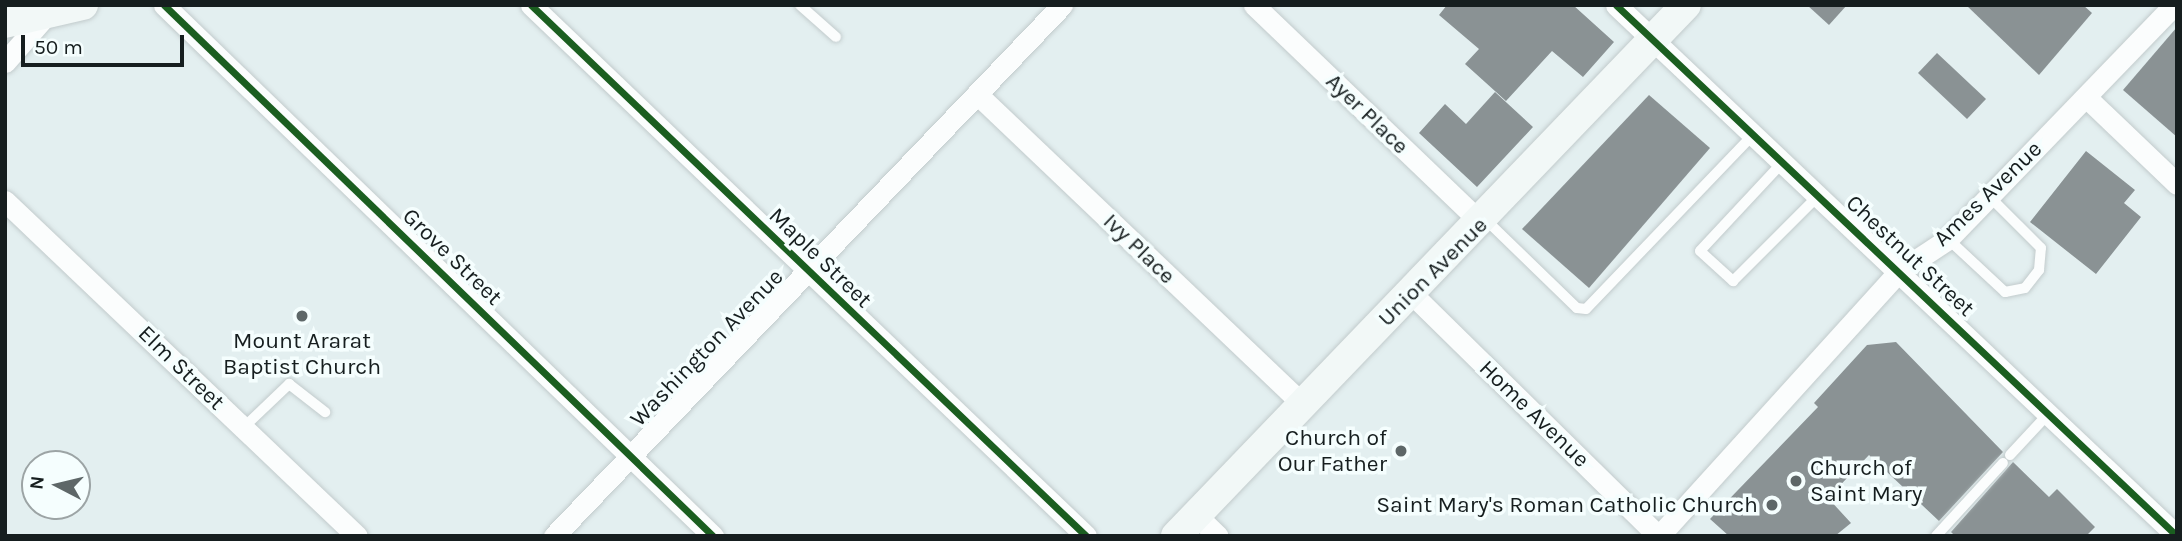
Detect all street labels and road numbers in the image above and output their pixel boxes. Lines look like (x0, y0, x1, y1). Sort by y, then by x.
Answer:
street label: Ayer Place (1320, 68, 1414, 160)
street label: Ames Avenue (1928, 136, 2048, 252)
street label: Chestnut Street (1840, 189, 1980, 323)
street label: Maple Street (763, 202, 877, 314)
street label: Grove Street (396, 203, 508, 311)
street label: Ivy Place (1097, 208, 1181, 290)
street label: Union Avenue (1373, 212, 1493, 332)
street label: Washington Avenue (625, 263, 789, 433)
street label: Elm Street (132, 320, 230, 416)
street label: Home Avenue (1473, 355, 1595, 473)

